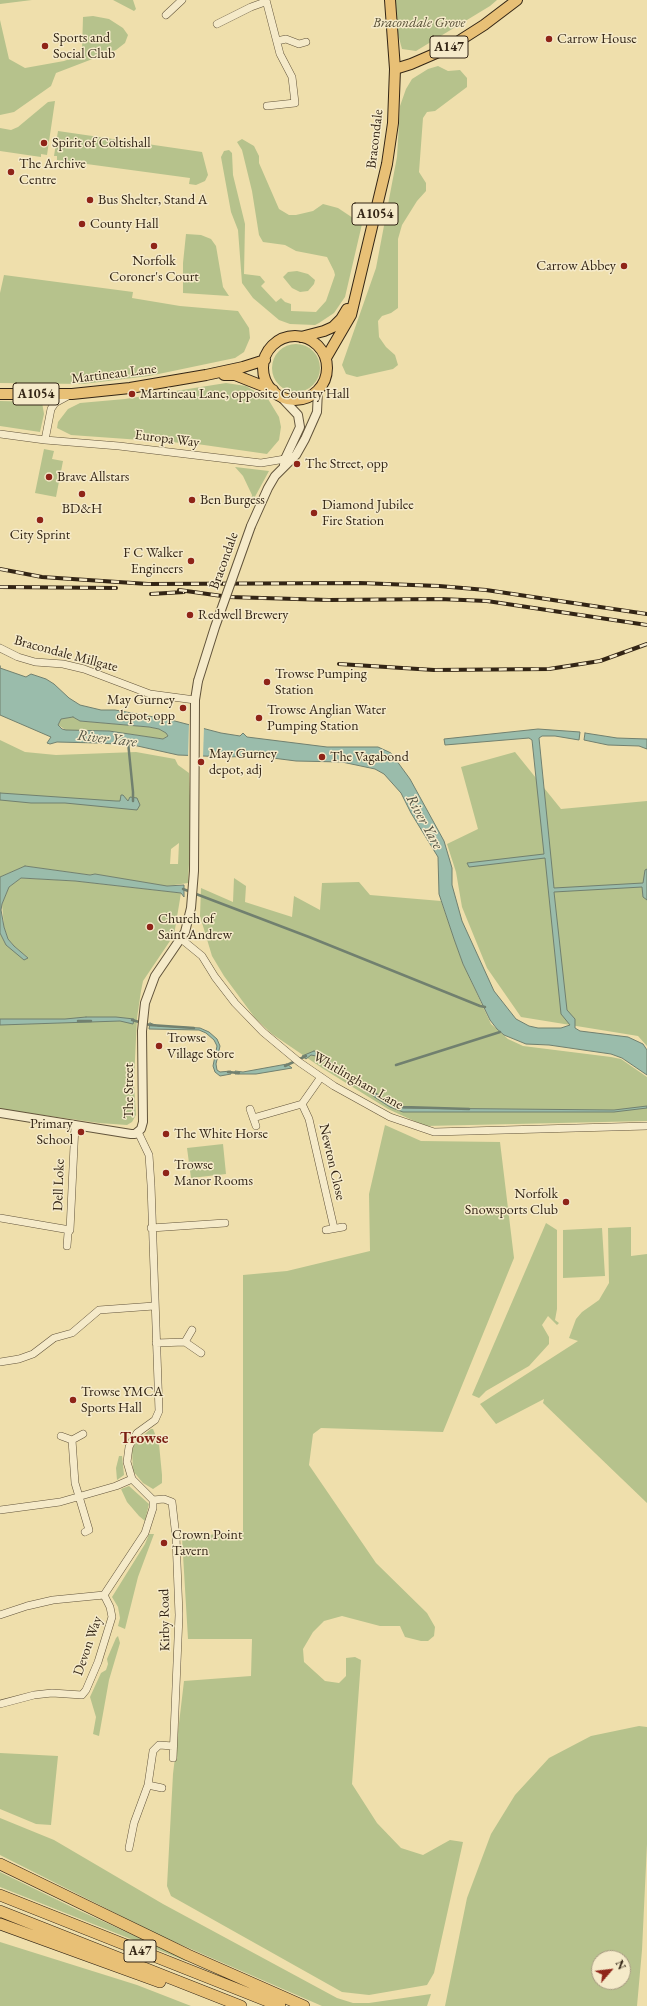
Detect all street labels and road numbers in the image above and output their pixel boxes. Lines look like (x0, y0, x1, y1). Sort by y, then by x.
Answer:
road number: A147 (430, 36, 468, 58)
street label: Bracondale (363, 108, 387, 170)
road number: A1054 (352, 203, 398, 225)
street label: Martineau Lane (70, 360, 158, 388)
road number: A1054 (13, 383, 59, 405)
street label: Europa Way (134, 427, 200, 451)
street label: Bracondale (206, 530, 242, 592)
street label: Bracondale Millgate (12, 632, 120, 676)
street label: Whitlingham Lane (310, 1048, 406, 1114)
street label: The Street (121, 1063, 137, 1119)
street label: Newton Close (315, 1122, 349, 1202)
street label: Dell Loke (50, 1158, 68, 1212)
street label: Kirby Road (156, 1588, 174, 1652)
street label: Devon Way (70, 1614, 106, 1678)
road number: A47 (124, 1940, 156, 1962)

